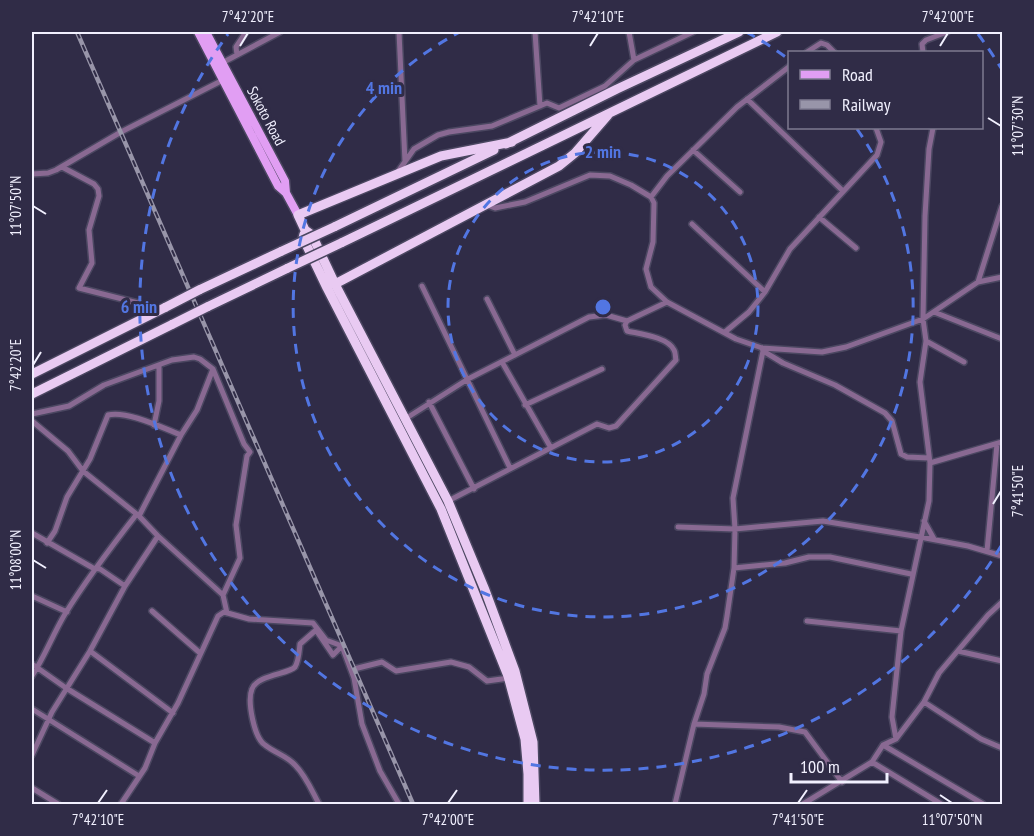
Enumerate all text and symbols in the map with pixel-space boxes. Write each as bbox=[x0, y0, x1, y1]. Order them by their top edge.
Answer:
text: 7°42'20"E bbox=[222, 7, 274, 26]
text: 7°42'10"E bbox=[572, 7, 624, 26]
text: 7°42'00"E bbox=[922, 7, 974, 26]
legend bbox=[788, 51, 983, 129]
text: Road bbox=[842, 63, 873, 86]
text: 4 min bbox=[366, 76, 402, 99]
street label: Sokoto Road bbox=[243, 83, 290, 149]
text: Railway bbox=[842, 93, 891, 116]
text: 11°07'30"N bbox=[1008, 96, 1027, 156]
text: 2 min bbox=[585, 140, 621, 163]
text: 11°07'50"N bbox=[6, 176, 25, 236]
text: 6 min bbox=[121, 295, 157, 318]
centre of rings bbox=[593, 297, 613, 317]
text: 7°42'20"E bbox=[6, 339, 25, 391]
text: 7°41'50"E bbox=[1008, 465, 1027, 517]
text: 11°08'00"N bbox=[6, 530, 25, 590]
scale bar bbox=[791, 746, 887, 784]
text: 100 m bbox=[800, 755, 840, 778]
text: 7°42'10"E bbox=[72, 810, 124, 829]
text: 7°42'00"E bbox=[422, 810, 474, 829]
text: 7°41'50"E bbox=[772, 810, 824, 829]
text: 11°07'50"N bbox=[922, 810, 982, 829]

